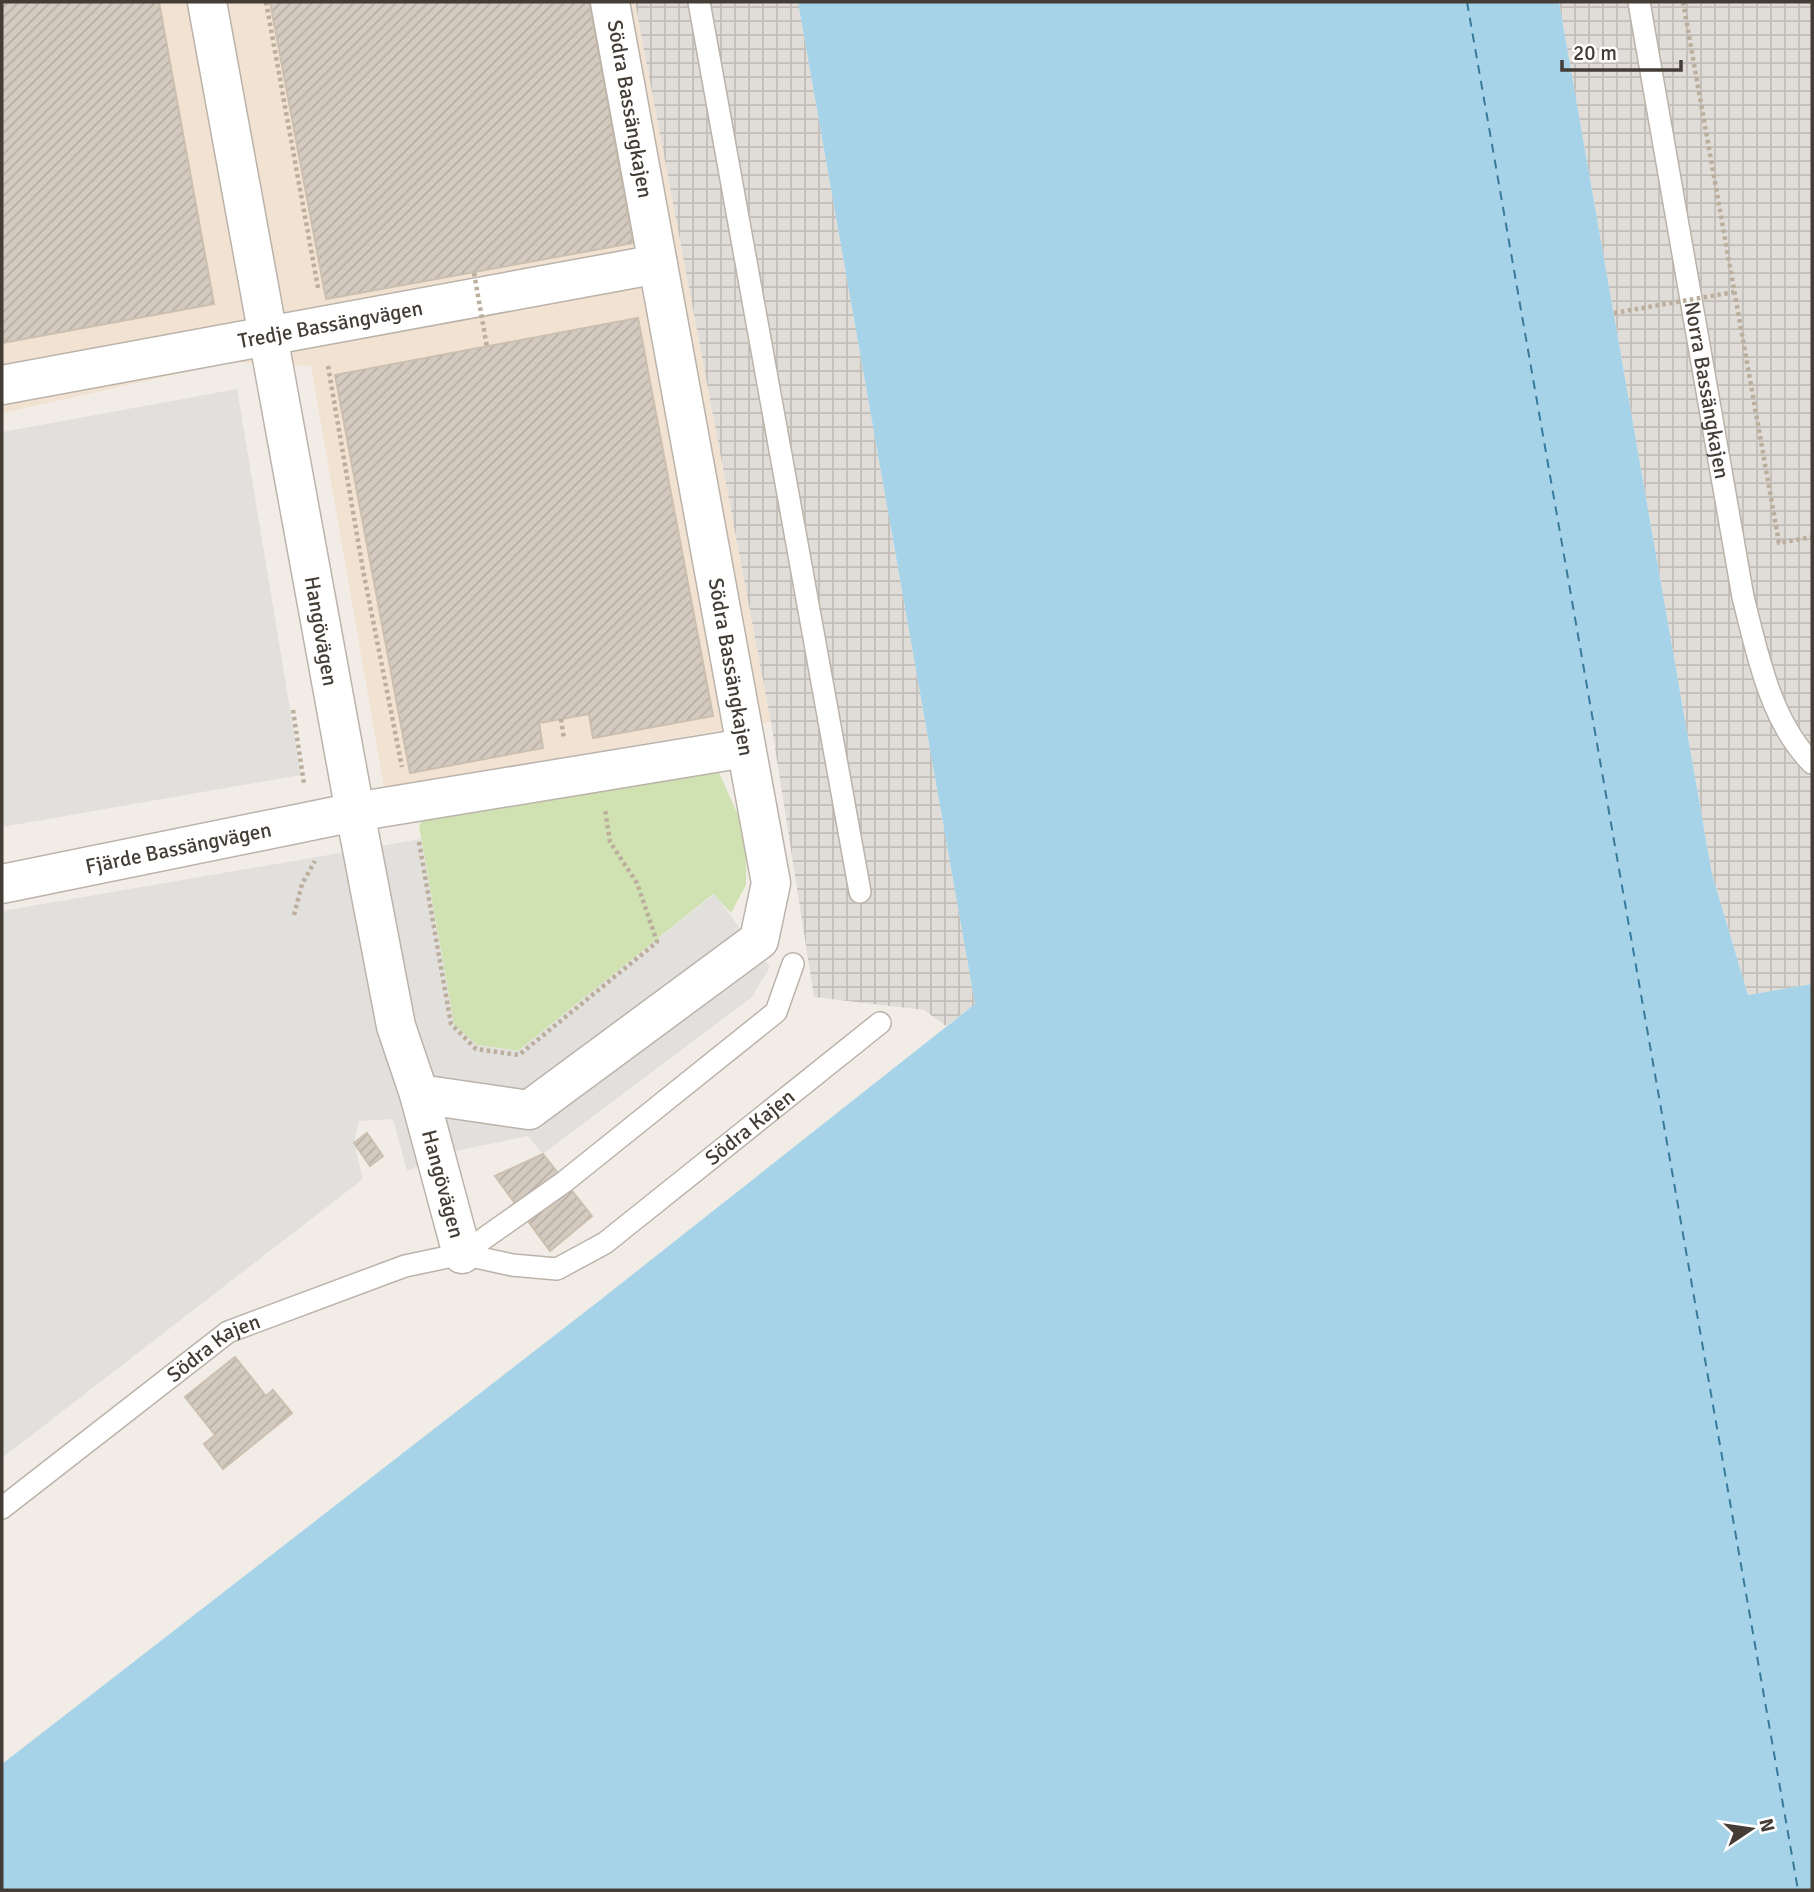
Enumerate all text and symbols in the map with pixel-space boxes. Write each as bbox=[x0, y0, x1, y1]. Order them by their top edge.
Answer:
street label: Södra Bassängkajen bbox=[602, 18, 658, 200]
scale bar bbox=[1562, 28, 1681, 72]
text: 20 m bbox=[1573, 40, 1617, 66]
street label: Tredje Bassängvägen bbox=[236, 295, 425, 354]
street label: Norra Bassängkajen bbox=[1679, 299, 1735, 481]
street label: Hangövägen bbox=[299, 574, 343, 688]
street label: Södra Bassängkajen bbox=[703, 576, 759, 758]
street label: Fjärde Bassängvägen bbox=[83, 816, 274, 880]
street label: Södra Kajen bbox=[700, 1083, 800, 1171]
street label: Hangövägen bbox=[416, 1127, 470, 1241]
street label: Södra Kajen bbox=[161, 1308, 264, 1388]
north arrow bbox=[1716, 1794, 1786, 1864]
text: N bbox=[1753, 1816, 1780, 1835]

